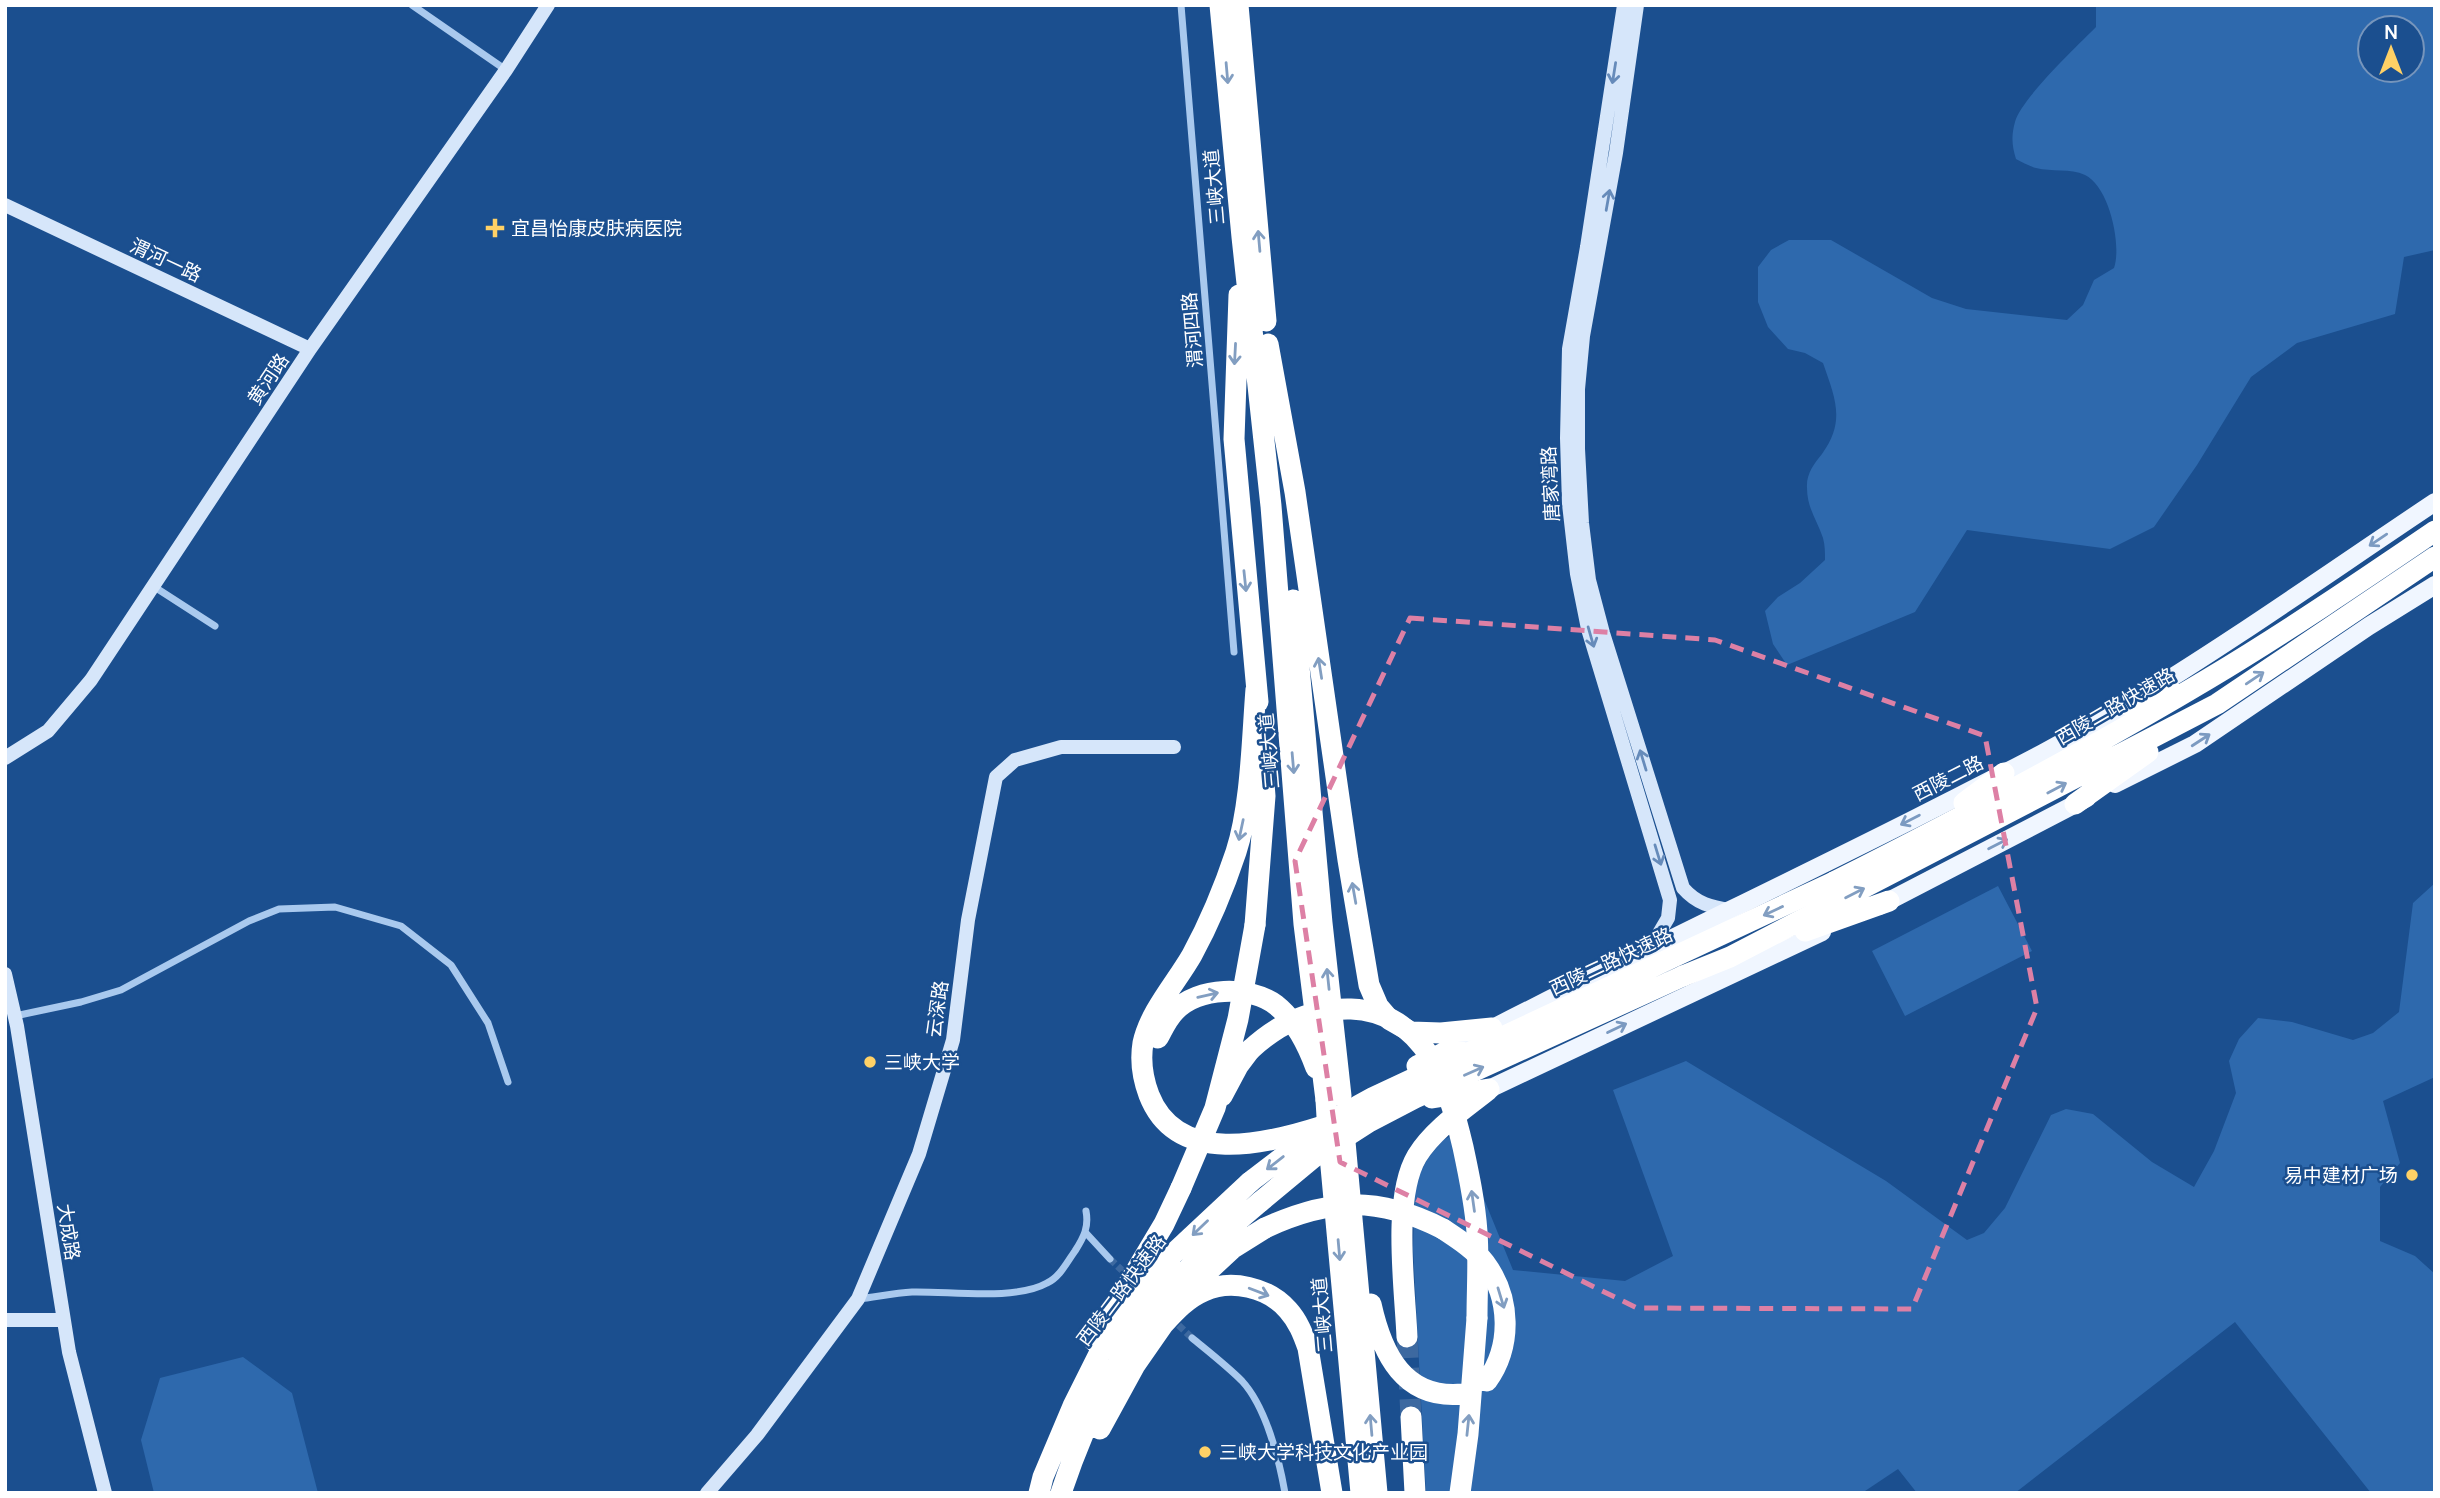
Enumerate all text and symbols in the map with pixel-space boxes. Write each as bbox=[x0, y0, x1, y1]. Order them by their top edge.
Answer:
north arrow bbox=[2356, 14, 2426, 84]
text: N bbox=[2384, 19, 2398, 45]
one-way arrow bbox=[1221, 61, 1234, 84]
one-way arrow bbox=[1607, 61, 1620, 84]
street label: 三峡大道 bbox=[1198, 148, 1230, 226]
one-way arrow bbox=[1601, 190, 1615, 212]
place label: 宜昌怡康皮肤病医院 bbox=[511, 215, 682, 241]
marker: 宜昌怡康皮肤病医院 bbox=[485, 218, 505, 238]
one-way arrow bbox=[1252, 230, 1265, 252]
street label: 渭河一路 bbox=[126, 232, 206, 288]
street label: 渭河四路 bbox=[1176, 291, 1208, 369]
one-way arrow bbox=[1229, 342, 1242, 365]
street label: 黄河路 bbox=[241, 348, 295, 410]
street label: 唐家湾路 bbox=[1535, 445, 1565, 523]
one-way arrow bbox=[2369, 533, 2388, 547]
one-way arrow bbox=[1239, 569, 1252, 592]
one-way arrow bbox=[1586, 626, 1599, 648]
one-way arrow bbox=[1313, 657, 1326, 680]
street label: 西陵二路快速路 bbox=[2051, 661, 2179, 751]
one-way arrow bbox=[2245, 670, 2264, 685]
street label: 三峡大道 bbox=[1253, 712, 1285, 790]
one-way arrow bbox=[2190, 732, 2210, 746]
one-way arrow bbox=[1635, 749, 1648, 771]
street label: 西陵二路 bbox=[1908, 749, 1988, 807]
one-way arrow bbox=[1287, 751, 1300, 774]
one-way arrow bbox=[2046, 781, 2066, 795]
one-way arrow bbox=[1900, 814, 1921, 828]
one-way arrow bbox=[1234, 818, 1248, 841]
one-way arrow bbox=[1988, 836, 2008, 850]
one-way arrow bbox=[1652, 844, 1665, 866]
one-way arrow bbox=[1347, 882, 1360, 905]
one-way arrow bbox=[1844, 886, 1865, 899]
one-way arrow bbox=[1762, 905, 1783, 918]
street label: 西陵二路快速路 bbox=[1545, 921, 1677, 1001]
one-way arrow bbox=[1322, 969, 1335, 991]
street label: 云深路 bbox=[920, 979, 954, 1039]
one-way arrow bbox=[1196, 988, 1219, 1002]
one-way arrow bbox=[1606, 1021, 1627, 1034]
place label: 三峡大学 bbox=[884, 1049, 960, 1075]
marker: 三峡大学 bbox=[862, 1054, 878, 1070]
one-way arrow bbox=[1463, 1064, 1485, 1077]
one-way arrow bbox=[1266, 1155, 1284, 1170]
place label: 易中建材广场 bbox=[2284, 1162, 2398, 1188]
marker: 易中建材广场 bbox=[2404, 1167, 2420, 1183]
one-way arrow bbox=[1466, 1190, 1479, 1212]
street label: 大成路 bbox=[52, 1202, 86, 1262]
one-way arrow bbox=[1192, 1220, 1209, 1237]
street label: 西陵二路快速路 bbox=[1071, 1229, 1171, 1351]
one-way arrow bbox=[1333, 1239, 1346, 1261]
street label: 三峡大道 bbox=[1306, 1276, 1338, 1354]
one-way arrow bbox=[1495, 1286, 1508, 1308]
one-way arrow bbox=[1248, 1287, 1270, 1300]
one-way arrow bbox=[1364, 1414, 1377, 1437]
one-way arrow bbox=[1462, 1414, 1475, 1437]
place label: 三峡大学科技文化产业园 bbox=[1219, 1439, 1428, 1465]
marker: 三峡大学科技文化产业园 bbox=[1197, 1444, 1213, 1460]

